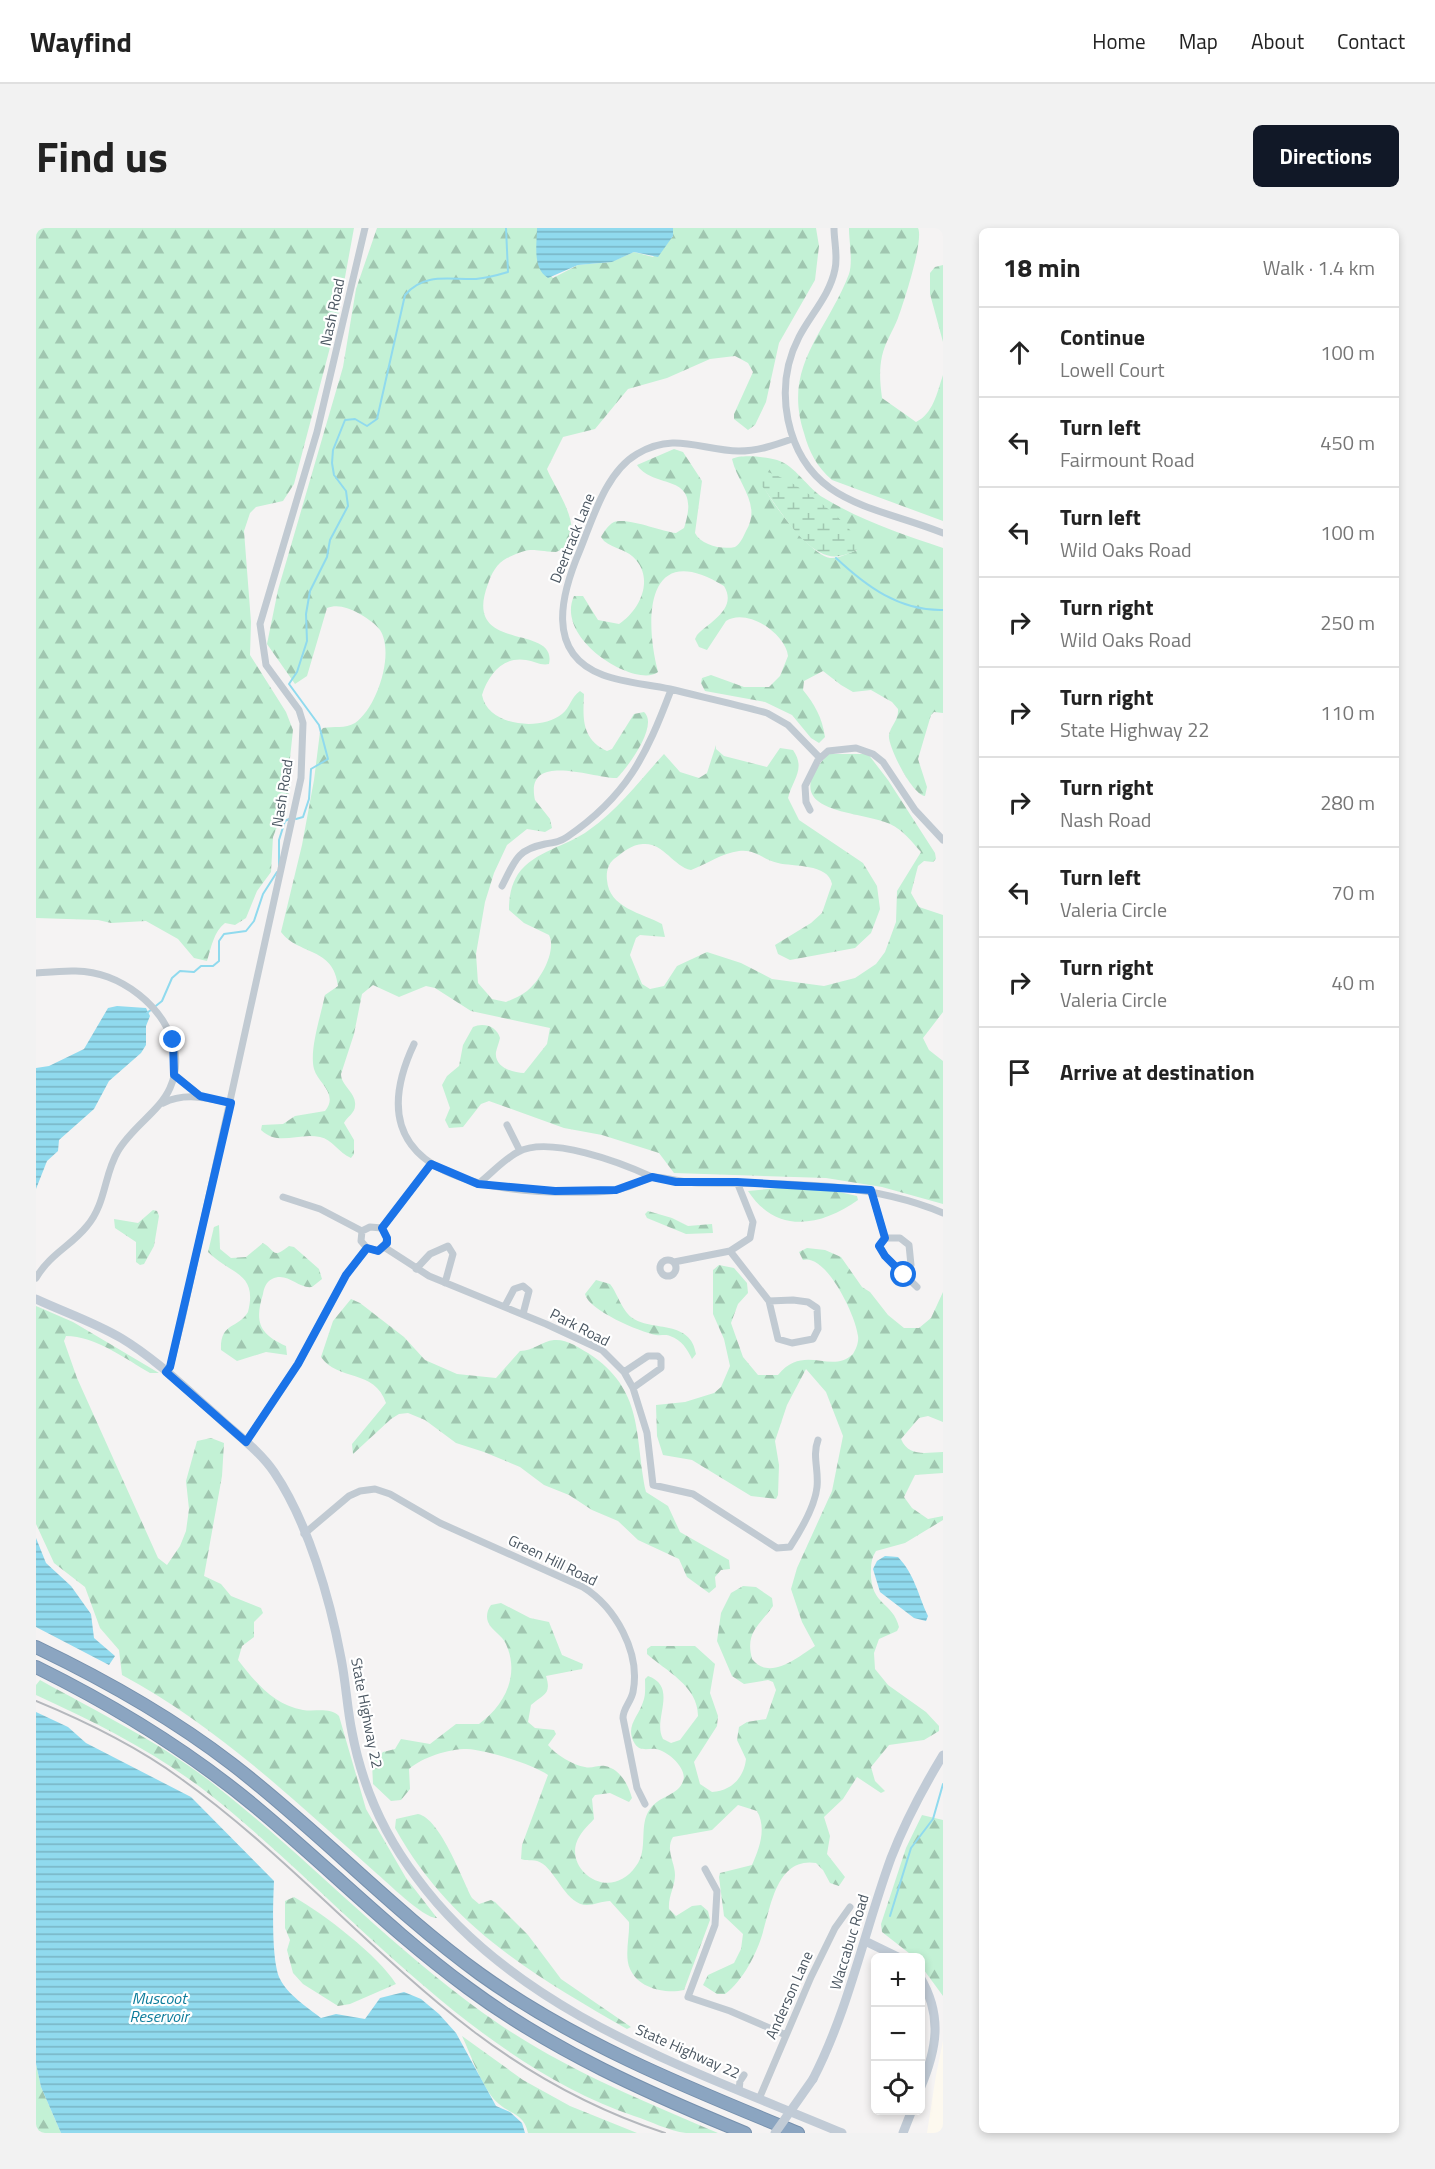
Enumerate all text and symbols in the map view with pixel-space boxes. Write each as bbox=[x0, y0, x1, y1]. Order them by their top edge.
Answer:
text: Wayfind bbox=[30, 20, 132, 63]
text: Home bbox=[1092, 25, 1146, 57]
text: Map bbox=[1179, 25, 1218, 57]
text: About bbox=[1251, 25, 1304, 57]
text: Contact bbox=[1337, 25, 1405, 57]
text: Find us bbox=[36, 124, 168, 188]
button: Directions bbox=[1253, 125, 1399, 187]
text: 18 min bbox=[1003, 248, 1081, 287]
text: Walk · 1.4 km bbox=[1263, 252, 1375, 283]
street label: Nash Road bbox=[314, 276, 350, 348]
text: Continue bbox=[1060, 320, 1145, 354]
icon: ahead bbox=[1003, 336, 1036, 369]
text: 100 m bbox=[1320, 337, 1375, 368]
text: Lowell Court bbox=[1060, 354, 1165, 385]
text: Turn left bbox=[1060, 410, 1141, 444]
icon: left bbox=[1003, 426, 1036, 459]
text: 450 m bbox=[1320, 427, 1375, 458]
text: Fairmount Road bbox=[1060, 444, 1194, 475]
street label: Deertrack Lane bbox=[543, 489, 601, 587]
text: Turn left bbox=[1060, 500, 1141, 534]
icon: left bbox=[1003, 516, 1036, 549]
text: 100 m bbox=[1320, 517, 1375, 548]
text: Wild Oaks Road bbox=[1060, 534, 1192, 565]
text: Turn right bbox=[1060, 590, 1154, 624]
icon: right bbox=[1003, 606, 1036, 639]
text: 250 m bbox=[1320, 607, 1375, 638]
text: Wild Oaks Road bbox=[1060, 624, 1192, 655]
text: Turn right bbox=[1060, 680, 1154, 714]
icon: right bbox=[1003, 696, 1036, 729]
text: 110 m bbox=[1320, 697, 1375, 728]
text: State Highway 22 bbox=[1060, 714, 1210, 745]
street label: Nash Road bbox=[265, 757, 299, 829]
text: Turn right bbox=[1060, 770, 1154, 804]
icon: right bbox=[1003, 786, 1036, 819]
text: 280 m bbox=[1320, 787, 1375, 818]
text: Nash Road bbox=[1060, 804, 1151, 835]
text: Turn left bbox=[1060, 860, 1141, 894]
icon: left bbox=[1003, 876, 1036, 909]
text: 70 m bbox=[1331, 877, 1375, 908]
text: Valeria Circle bbox=[1060, 894, 1167, 925]
text: Turn right bbox=[1060, 950, 1154, 984]
icon: right bbox=[1003, 966, 1036, 999]
text: 40 m bbox=[1331, 967, 1375, 998]
text: Valeria Circle bbox=[1060, 984, 1167, 1015]
route end bbox=[159, 1026, 185, 1052]
text: Arrive at destination bbox=[1060, 1055, 1255, 1089]
icon: arrive bbox=[1003, 1056, 1036, 1089]
route start bbox=[890, 1261, 916, 1287]
street label: Park Road bbox=[546, 1302, 614, 1352]
street label: Green Hill Road bbox=[504, 1528, 602, 1592]
street label: State Highway 22 bbox=[345, 1656, 389, 1770]
street label: Waccabuc Road bbox=[823, 1891, 875, 1993]
street label: Anderson Lane bbox=[759, 1947, 819, 2043]
map controls bbox=[871, 1953, 925, 2115]
button: + bbox=[871, 1953, 925, 2007]
water label: Muscoot Reservoir bbox=[130, 1986, 190, 2028]
button: − bbox=[871, 2007, 925, 2061]
street label: State Highway 22 bbox=[632, 2018, 744, 2084]
button: locate bbox=[871, 2061, 925, 2115]

